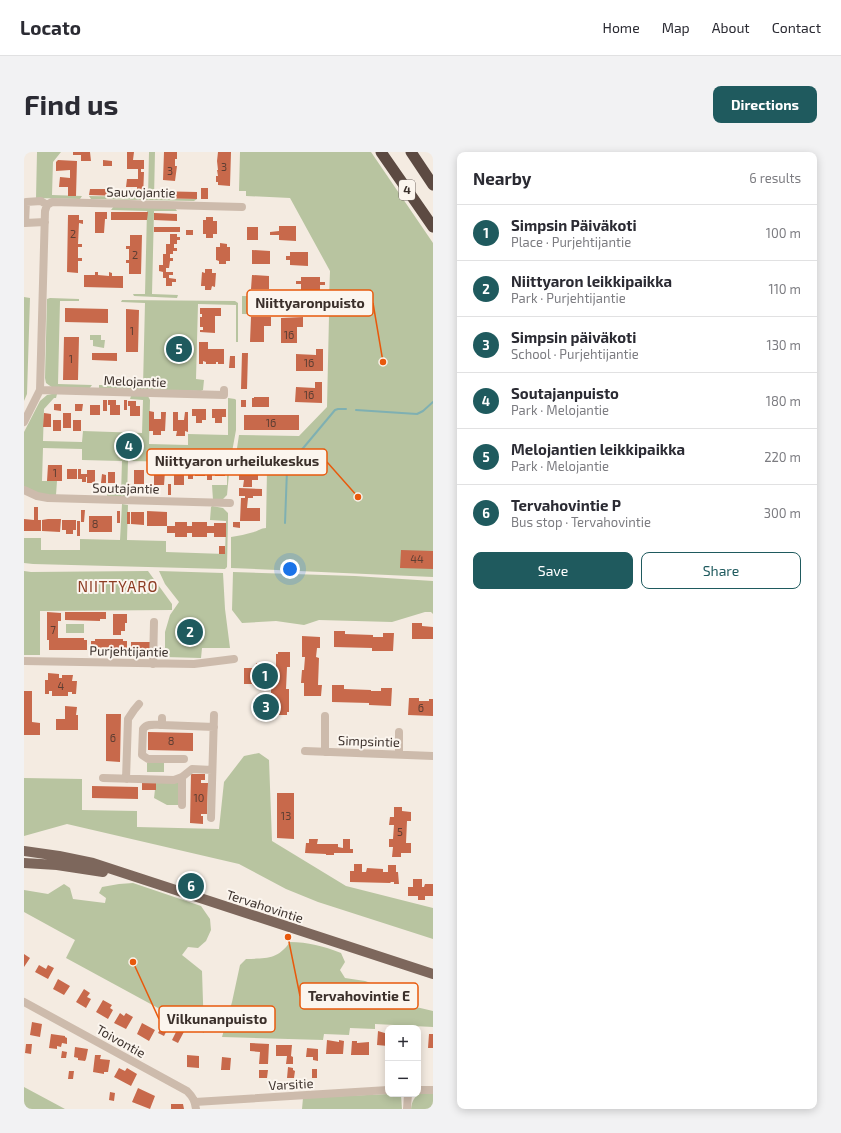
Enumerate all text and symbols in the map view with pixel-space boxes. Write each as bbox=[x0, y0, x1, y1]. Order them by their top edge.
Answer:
text: Locato bbox=[20, 16, 81, 39]
text: Home bbox=[603, 19, 640, 36]
text: Map bbox=[662, 19, 690, 36]
text: About bbox=[712, 19, 750, 36]
text: Contact bbox=[772, 19, 821, 36]
button: Directions bbox=[713, 86, 817, 123]
text: Find us bbox=[24, 87, 118, 121]
house number: 3 bbox=[221, 160, 227, 173]
house number: 3 bbox=[167, 164, 173, 177]
text: Nearby bbox=[473, 168, 531, 188]
text: 6 results bbox=[749, 170, 801, 186]
road number: 4 bbox=[399, 180, 415, 200]
street label: Sauvojantie bbox=[106, 183, 176, 201]
text: Simpsin Päiväkoti bbox=[511, 216, 637, 234]
text: 1 bbox=[483, 225, 489, 241]
text: 100 m bbox=[766, 225, 801, 241]
house number: 2 bbox=[70, 227, 76, 240]
text: Place · Purjehtijantie bbox=[511, 234, 631, 250]
house number: 2 bbox=[132, 248, 138, 261]
text: Niittyaron leikkipaikka bbox=[511, 272, 672, 290]
text: 2 bbox=[482, 281, 490, 297]
text: 110 m bbox=[769, 281, 801, 297]
callout: Niittyaronpuisto bbox=[247, 290, 373, 316]
text: Park · Purjehtijantie bbox=[511, 290, 626, 306]
text: Niittyaronpuisto bbox=[255, 294, 365, 311]
house number: 1 bbox=[130, 324, 134, 337]
house number: 16 bbox=[284, 328, 294, 341]
text: Simpsin päiväkoti bbox=[511, 328, 636, 346]
pin: 5 bbox=[166, 334, 192, 364]
text: 3 bbox=[482, 337, 490, 353]
text: 130 m bbox=[766, 337, 801, 353]
text: School · Purjehtijantie bbox=[511, 346, 639, 362]
house number: 1 bbox=[69, 352, 73, 365]
house number: 16 bbox=[304, 356, 314, 369]
street label: Melojantie bbox=[103, 372, 167, 390]
text: Soutajanpuisto bbox=[511, 384, 619, 402]
house number: 16 bbox=[304, 388, 314, 401]
text: 4 bbox=[482, 393, 490, 409]
text: 180 m bbox=[766, 393, 801, 409]
text: Park · Melojantie bbox=[511, 402, 609, 418]
house number: 16 bbox=[266, 416, 276, 429]
pin: 4 bbox=[116, 431, 142, 461]
text: Melojantien leikkipaikka bbox=[511, 440, 685, 458]
callout: Niittyaron urheilukeskus bbox=[147, 449, 327, 475]
text: 5 bbox=[482, 449, 490, 465]
text: 220 m bbox=[764, 449, 801, 465]
text: Niittyaron urheilukeskus bbox=[155, 452, 319, 469]
text: Park · Melojantie bbox=[511, 458, 609, 474]
house number: 1 bbox=[53, 466, 57, 479]
street label: Soutajantie bbox=[92, 479, 160, 497]
text: Tervahovintie P bbox=[511, 496, 621, 514]
text: 6 bbox=[482, 505, 490, 521]
text: 300 m bbox=[764, 505, 801, 521]
text: Bus stop · Tervahovintie bbox=[511, 514, 651, 530]
house number: 8 bbox=[92, 517, 98, 530]
house number: 44 bbox=[410, 552, 424, 565]
button: Save bbox=[473, 552, 633, 589]
button: Share bbox=[641, 552, 801, 589]
your location bbox=[280, 559, 300, 579]
district label: NIITTYARO bbox=[77, 577, 159, 595]
pin: 2 bbox=[177, 617, 203, 647]
house number: 7 bbox=[50, 623, 56, 636]
street label: Purjehtijantie bbox=[89, 642, 169, 660]
pin: 1 bbox=[252, 661, 278, 691]
house number: 4 bbox=[58, 679, 65, 692]
pin: 3 bbox=[253, 692, 279, 722]
house number: 6 bbox=[418, 701, 424, 714]
house number: 6 bbox=[110, 731, 116, 744]
street label: Simpsintie bbox=[338, 732, 400, 750]
house number: 8 bbox=[168, 734, 174, 747]
house number: 10 bbox=[193, 791, 205, 804]
house number: 13 bbox=[281, 809, 291, 822]
house number: 5 bbox=[397, 825, 403, 838]
pin: 6 bbox=[178, 871, 204, 901]
street label: Tervahovintie bbox=[225, 886, 306, 926]
callout: Tervahovintie E bbox=[300, 983, 418, 1009]
text: Tervahovintie E bbox=[308, 987, 410, 1004]
callout: Vilkunanpuisto bbox=[159, 1006, 275, 1032]
text: Vilkunanpuisto bbox=[167, 1010, 267, 1027]
street label: Toivontie bbox=[94, 1021, 148, 1061]
map controls bbox=[385, 1025, 421, 1097]
button: + bbox=[385, 1025, 421, 1061]
button: − bbox=[385, 1061, 421, 1097]
street label: Varsitie bbox=[268, 1075, 314, 1093]

